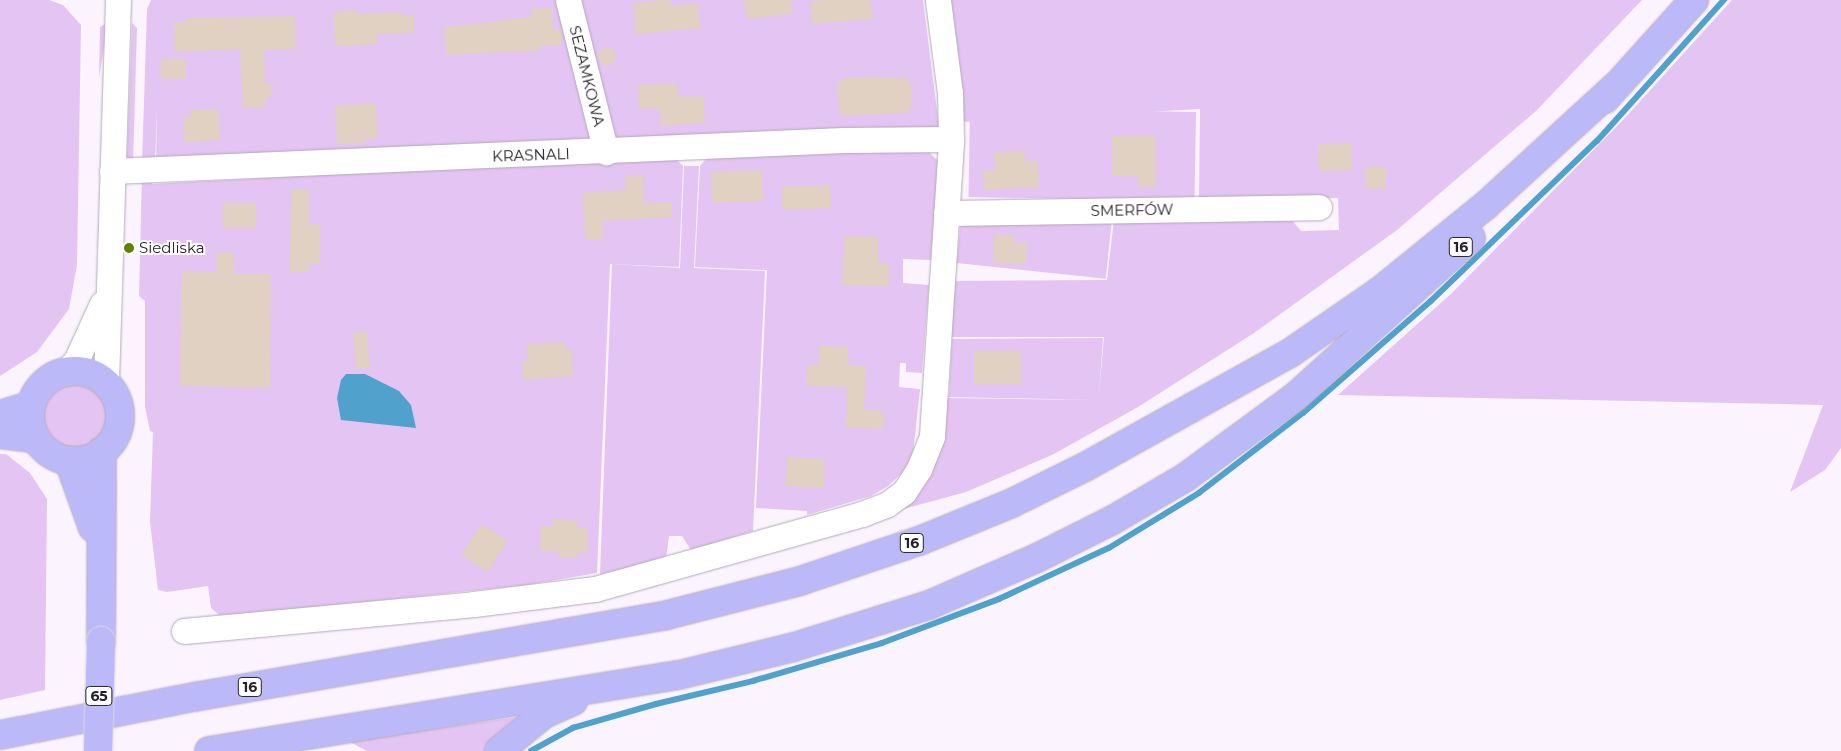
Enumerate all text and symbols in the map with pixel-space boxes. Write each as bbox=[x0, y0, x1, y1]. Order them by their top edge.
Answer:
street label: SEZAMKOWA bbox=[566, 24, 608, 128]
street label: KRASNALI bbox=[492, 145, 570, 165]
street label: SMERFÓW bbox=[1090, 200, 1174, 220]
road number: 16 bbox=[1448, 236, 1474, 258]
place label: Siedliska bbox=[139, 239, 205, 257]
marker: Siedliska bbox=[123, 242, 135, 254]
road number: 16 bbox=[900, 532, 924, 554]
road number: 16 bbox=[238, 676, 262, 699]
road number: 65 bbox=[85, 684, 113, 708]

